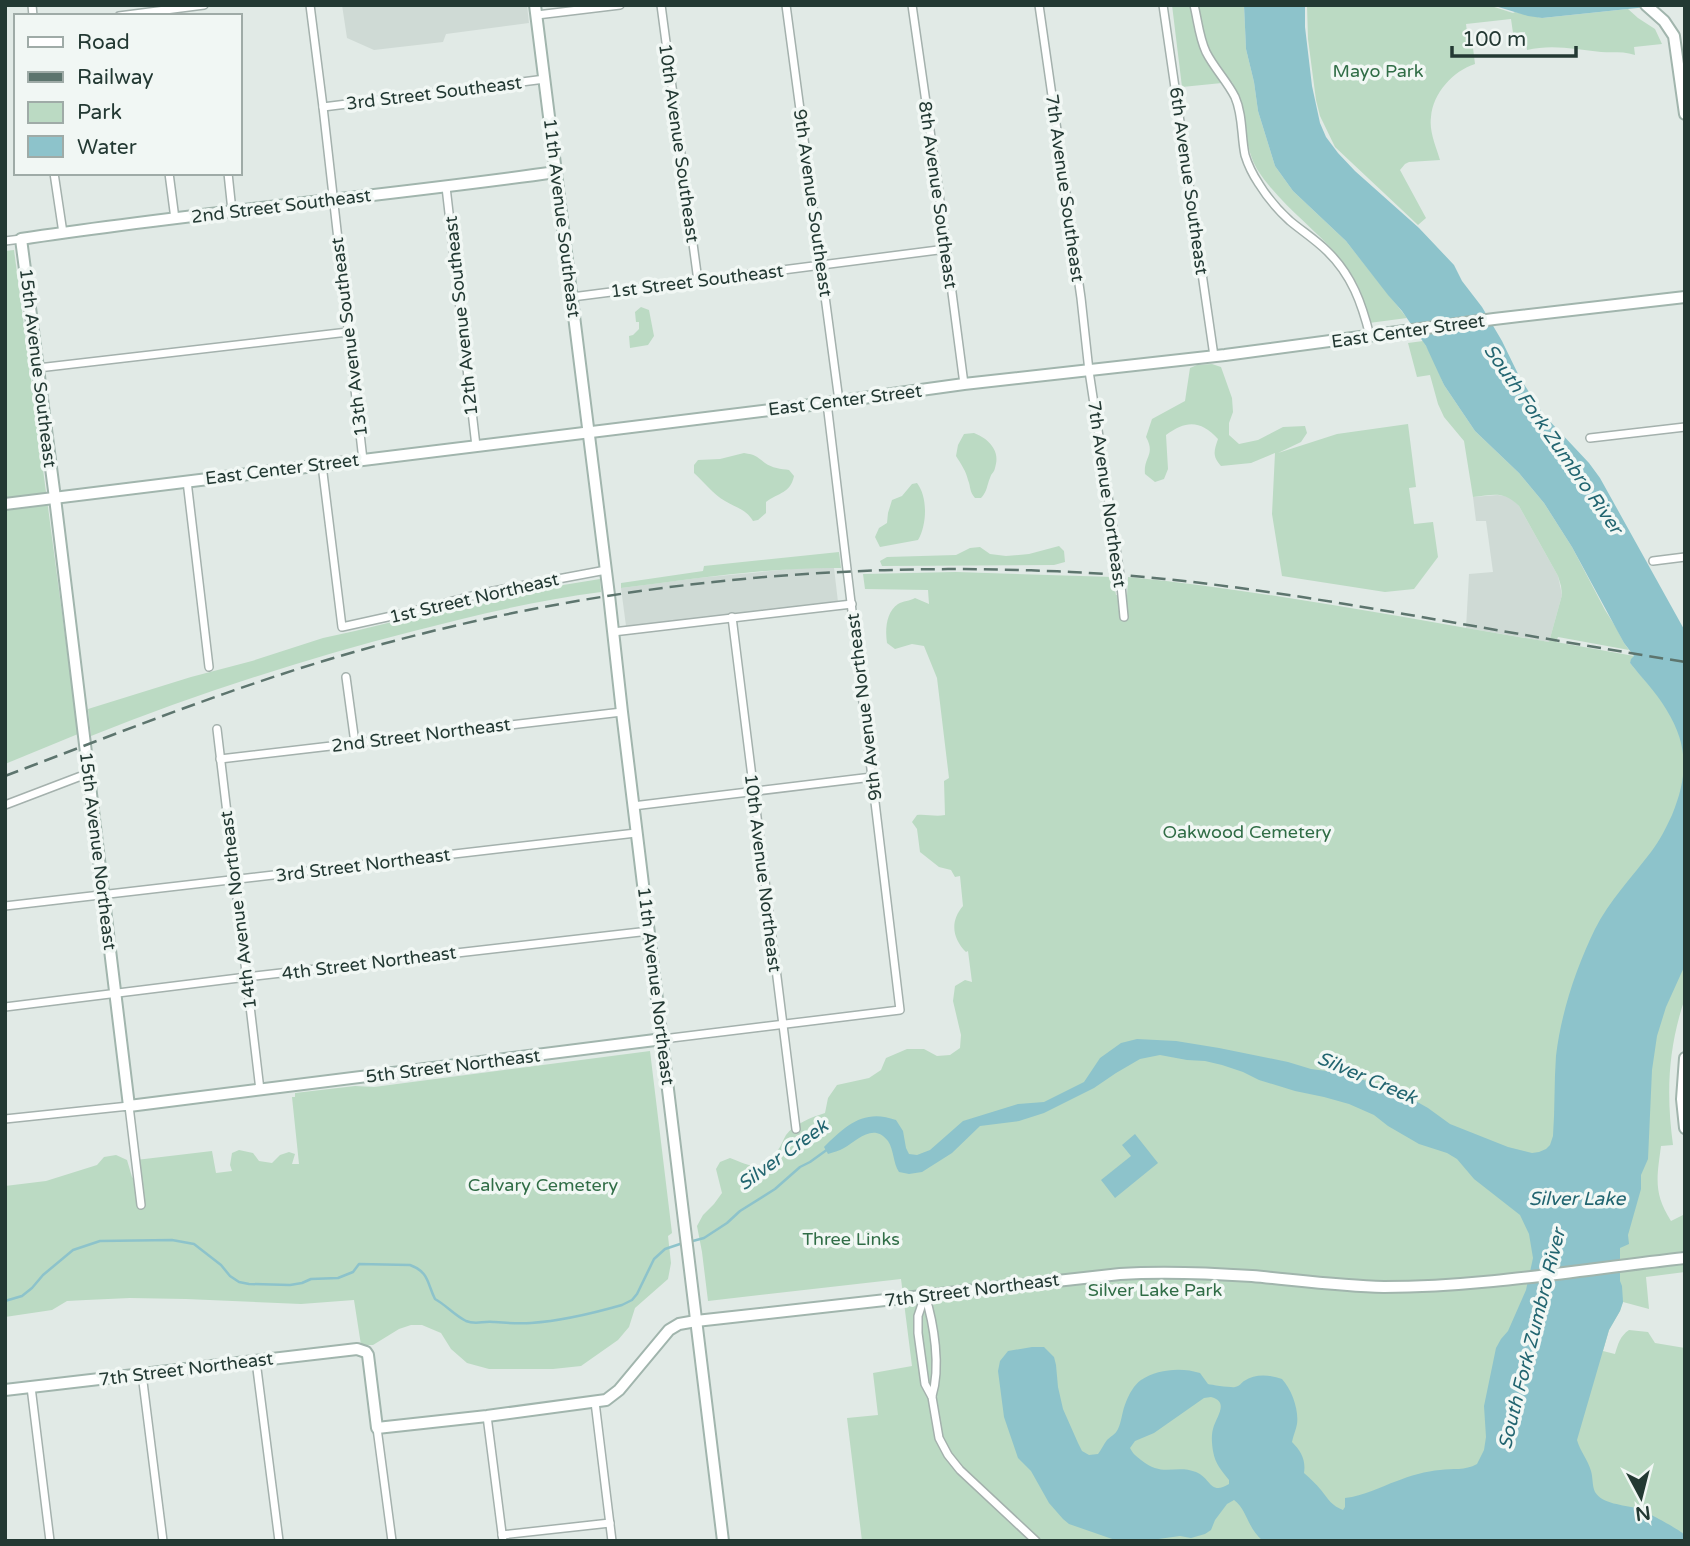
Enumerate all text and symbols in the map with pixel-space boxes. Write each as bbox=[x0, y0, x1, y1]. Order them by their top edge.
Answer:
legend bbox=[14, 14, 242, 175]
scale bar bbox=[1452, 14, 1576, 58]
text: 100 m bbox=[1462, 27, 1526, 52]
text: Road bbox=[77, 30, 130, 55]
street label: 10th Avenue Southeast bbox=[654, 42, 704, 244]
park label: Mayo Park bbox=[1333, 60, 1424, 82]
text: Railway bbox=[77, 65, 154, 90]
street label: 3rd Street Southeast bbox=[345, 71, 523, 115]
street label: 6th Avenue Southeast bbox=[1165, 86, 1213, 276]
street label: 7th Avenue Southeast bbox=[1041, 93, 1089, 283]
text: Park bbox=[77, 100, 122, 125]
street label: 8th Avenue Southeast bbox=[914, 100, 962, 290]
street label: 9th Avenue Southeast bbox=[789, 108, 837, 298]
street label: 11th Avenue Southeast bbox=[539, 117, 585, 319]
text: Water bbox=[77, 135, 137, 160]
street label: 2nd Street Southeast bbox=[190, 184, 372, 228]
street label: 12th Avenue Southeast bbox=[440, 215, 482, 417]
street label: 13th Avenue Southeast bbox=[326, 236, 372, 438]
street label: 1st Street Southeast bbox=[609, 259, 785, 303]
street label: 15th Avenue Southeast bbox=[15, 267, 61, 469]
street label: East Center Street bbox=[1330, 309, 1486, 353]
water label: South Fork Zumbro River bbox=[1479, 340, 1628, 540]
street label: East Center Street bbox=[767, 380, 923, 420]
street label: 7th Avenue Northeast bbox=[1083, 399, 1131, 589]
street label: East Center Street bbox=[204, 449, 360, 489]
street label: 1st Street Northeast bbox=[387, 568, 561, 628]
street label: 9th Avenue Northeast bbox=[842, 612, 886, 802]
street label: 2nd Street Northeast bbox=[330, 713, 512, 757]
street label: 15th Avenue Northeast bbox=[75, 750, 121, 952]
street label: 10th Avenue Northeast bbox=[740, 772, 786, 974]
street label: 14th Avenue Northeast bbox=[215, 809, 261, 1011]
park label: Oakwood Cemetery bbox=[1162, 821, 1332, 843]
street label: 3rd Street Northeast bbox=[274, 843, 452, 887]
street label: 11th Avenue Northeast bbox=[633, 885, 679, 1087]
street label: 4th Street Northeast bbox=[281, 941, 458, 985]
street label: 5th Street Northeast bbox=[365, 1044, 542, 1088]
water label: Silver Creek bbox=[1314, 1047, 1422, 1109]
water label: Silver Creek bbox=[734, 1114, 834, 1195]
park label: Calvary Cemetery bbox=[468, 1174, 619, 1196]
water label: Silver Lake bbox=[1529, 1188, 1626, 1210]
water label: South Fork Zumbro River bbox=[1494, 1224, 1571, 1451]
park label: Three Links bbox=[802, 1228, 900, 1250]
street label: 7th Street Northeast bbox=[884, 1268, 1061, 1312]
park label: Silver Lake Park bbox=[1088, 1279, 1222, 1301]
street label: 7th Street Northeast bbox=[98, 1347, 275, 1391]
north arrow bbox=[1606, 1462, 1676, 1532]
text: N bbox=[1634, 1501, 1652, 1525]

